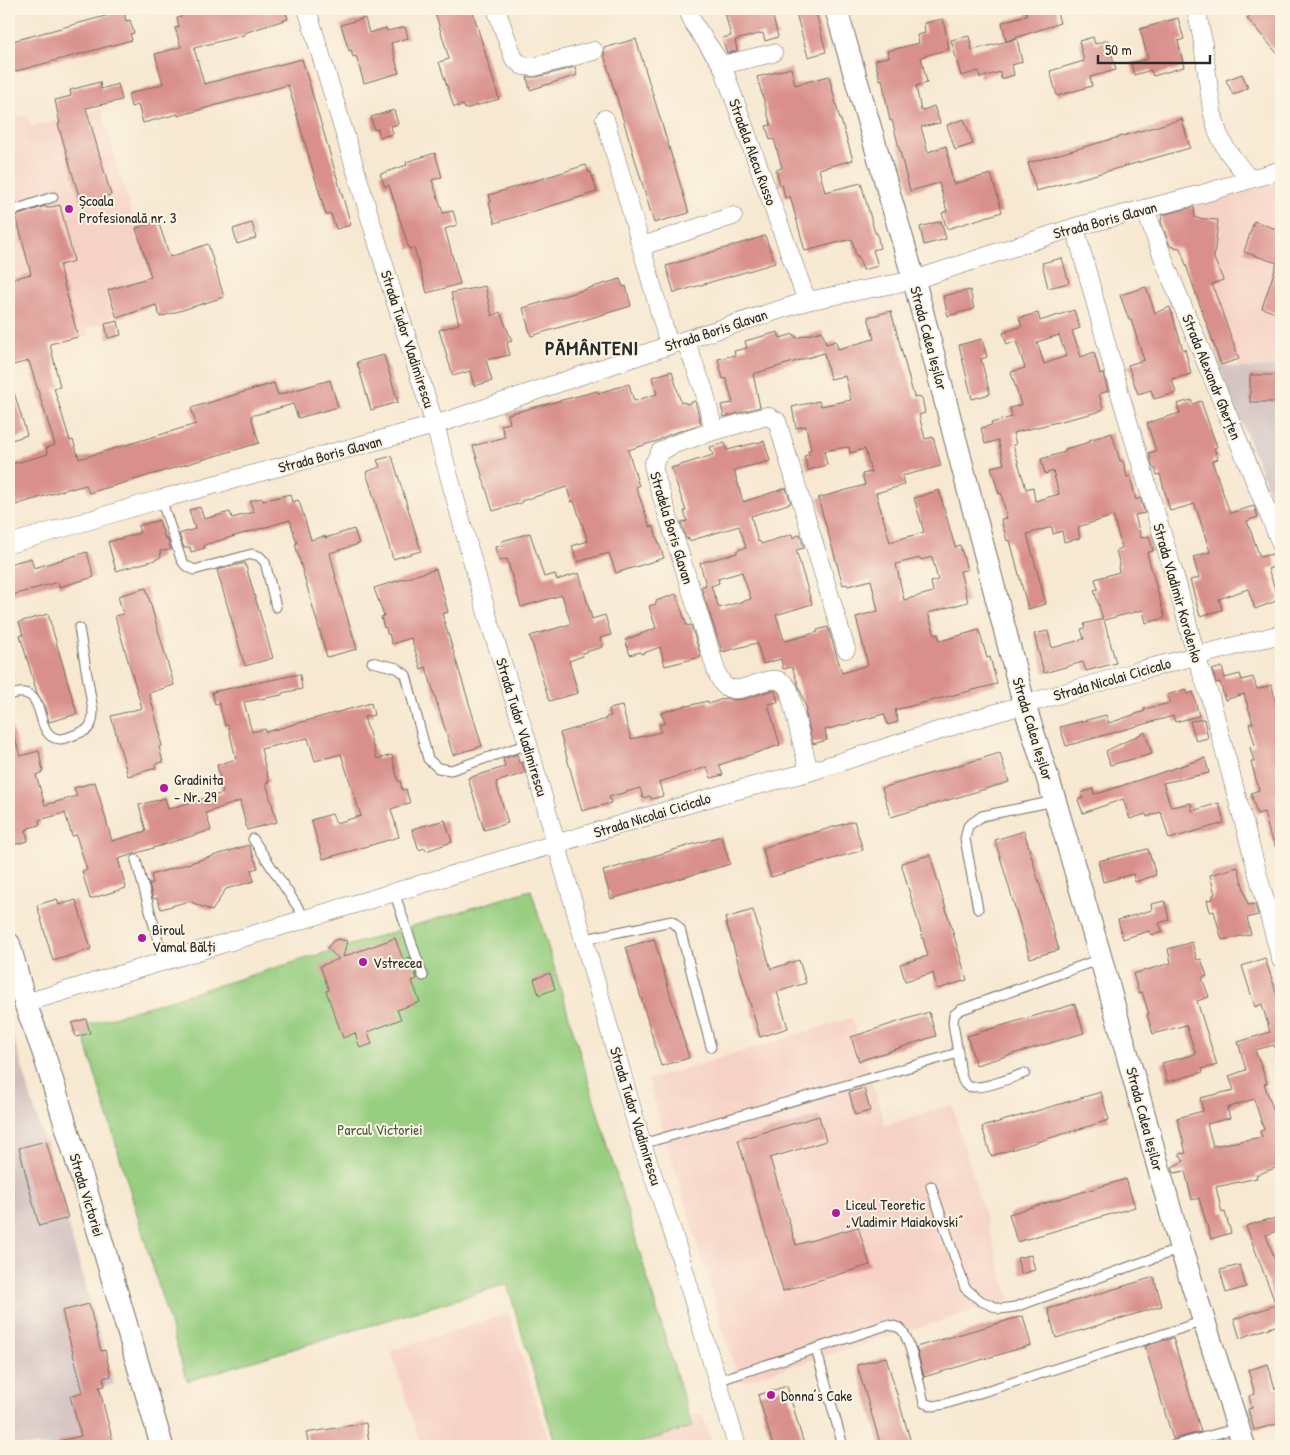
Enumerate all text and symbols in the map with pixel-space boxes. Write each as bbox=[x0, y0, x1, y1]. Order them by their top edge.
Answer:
scale bar bbox=[1098, 32, 1210, 64]
text: 50 m bbox=[1105, 39, 1132, 60]
street label: Stradela Alecu Russo bbox=[724, 96, 782, 208]
place label: Școala Profesională nr. 3 bbox=[79, 190, 177, 228]
street label: Strada Boris Glavan bbox=[1051, 196, 1159, 244]
marker: Școala Profesională nr. 3 bbox=[63, 203, 75, 215]
street label: Strada Tudor Vladimirescu bbox=[376, 268, 440, 410]
street label: Strada Calea Ieșilor bbox=[905, 284, 953, 392]
street label: Strada Boris Glavan bbox=[662, 303, 770, 356]
street label: Strada Alexandr Gherțen bbox=[1177, 311, 1247, 443]
district label: PĂMÂNTENI bbox=[545, 334, 639, 361]
street label: Strada Boris Glavan bbox=[276, 430, 384, 478]
street label: Stradela Boris Glavan bbox=[645, 469, 699, 587]
street label: Strada Vladimir Korolenko bbox=[1148, 521, 1208, 665]
street label: Strada Nicolai Cicicalo bbox=[1051, 652, 1173, 706]
street label: Strada Tudor Vladimirescu bbox=[491, 655, 553, 799]
street label: Strada Calea Ieșilor bbox=[1007, 675, 1059, 783]
place label: Gradinita - Nr. 29 bbox=[174, 769, 223, 807]
marker: Gradinita - Nr. 29 bbox=[158, 782, 170, 794]
street label: Strada Nicolai Cicicalo bbox=[591, 787, 713, 843]
place label: Biroul Vamal Bălți bbox=[152, 919, 216, 957]
marker: Biroul Vamal Bălți bbox=[136, 932, 148, 944]
place label: Vstrecea bbox=[373, 952, 422, 973]
marker: Vstrecea bbox=[357, 956, 369, 968]
street label: Strada Tudor Vladimirescu bbox=[605, 1044, 667, 1188]
street label: Strada Calea Ieșilor bbox=[1121, 1065, 1169, 1173]
park label: Parcul Victoriei bbox=[337, 1119, 423, 1140]
street label: Strada Victoriei bbox=[64, 1151, 110, 1239]
place label: Liceul Teoretic „Vladimir Maiakovski” bbox=[846, 1194, 963, 1232]
marker: Liceul Teoretic „Vladimir Maiakovski” bbox=[830, 1207, 842, 1219]
place label: Donna’s Cake bbox=[781, 1385, 852, 1406]
marker: Donna’s Cake bbox=[765, 1389, 777, 1401]

